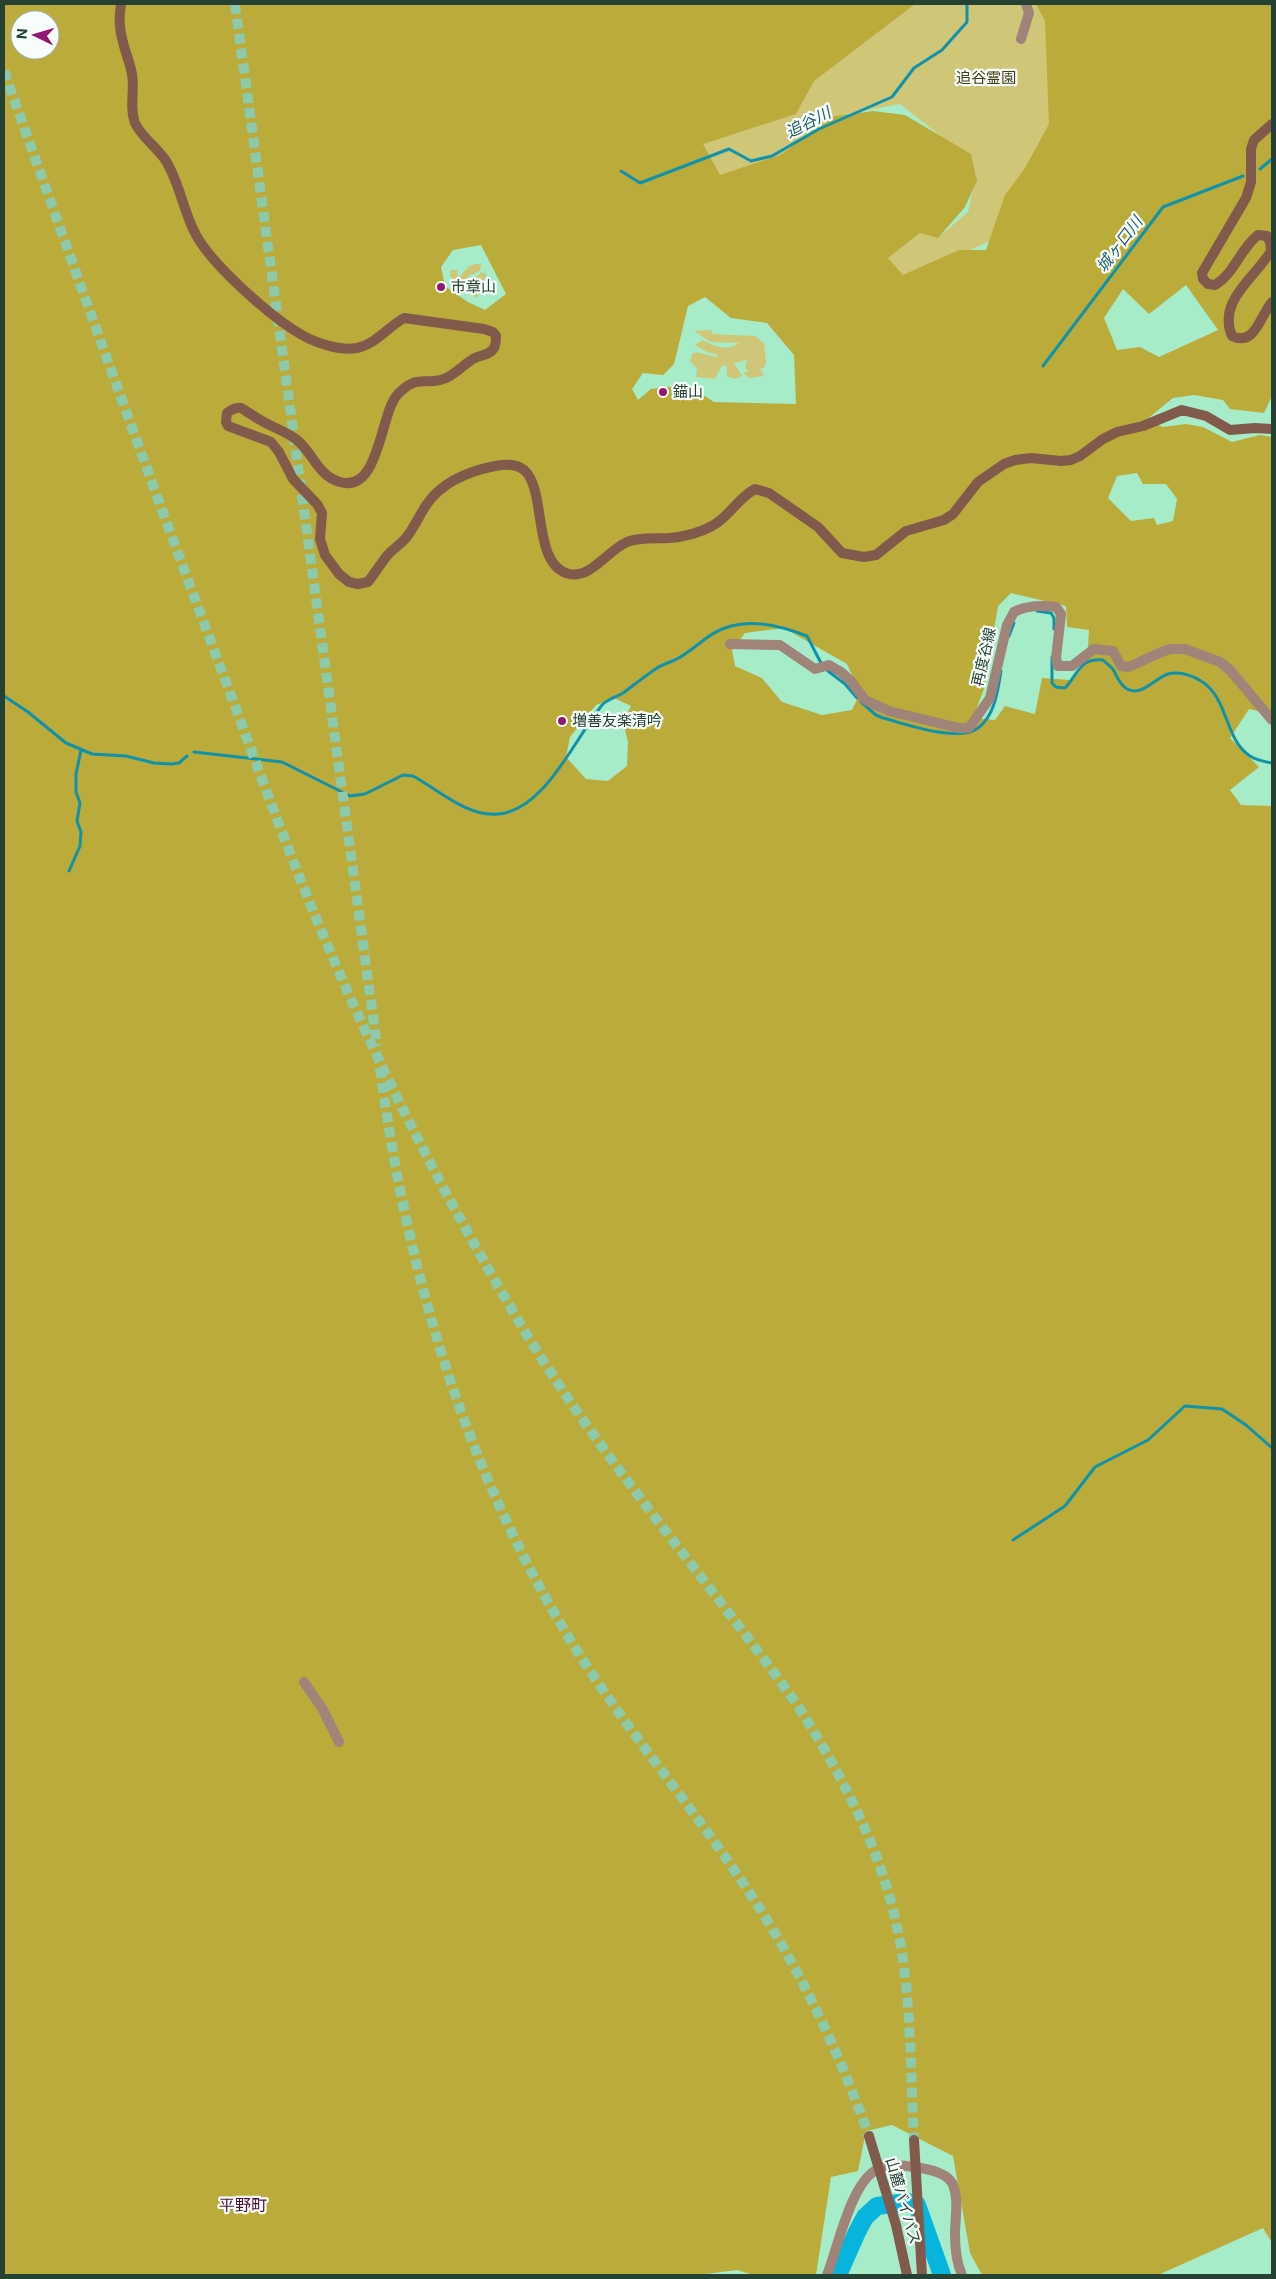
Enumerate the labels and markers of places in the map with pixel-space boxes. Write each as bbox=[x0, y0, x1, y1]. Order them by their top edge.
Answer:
place label: 市章山 bbox=[451, 277, 496, 296]
marker: 市章山 bbox=[435, 281, 447, 293]
place label: 錨山 bbox=[673, 382, 703, 401]
marker: 錨山 bbox=[657, 386, 669, 398]
place label: 増善友楽清吟 bbox=[572, 711, 662, 730]
marker: 増善友楽清吟 bbox=[556, 715, 568, 727]

